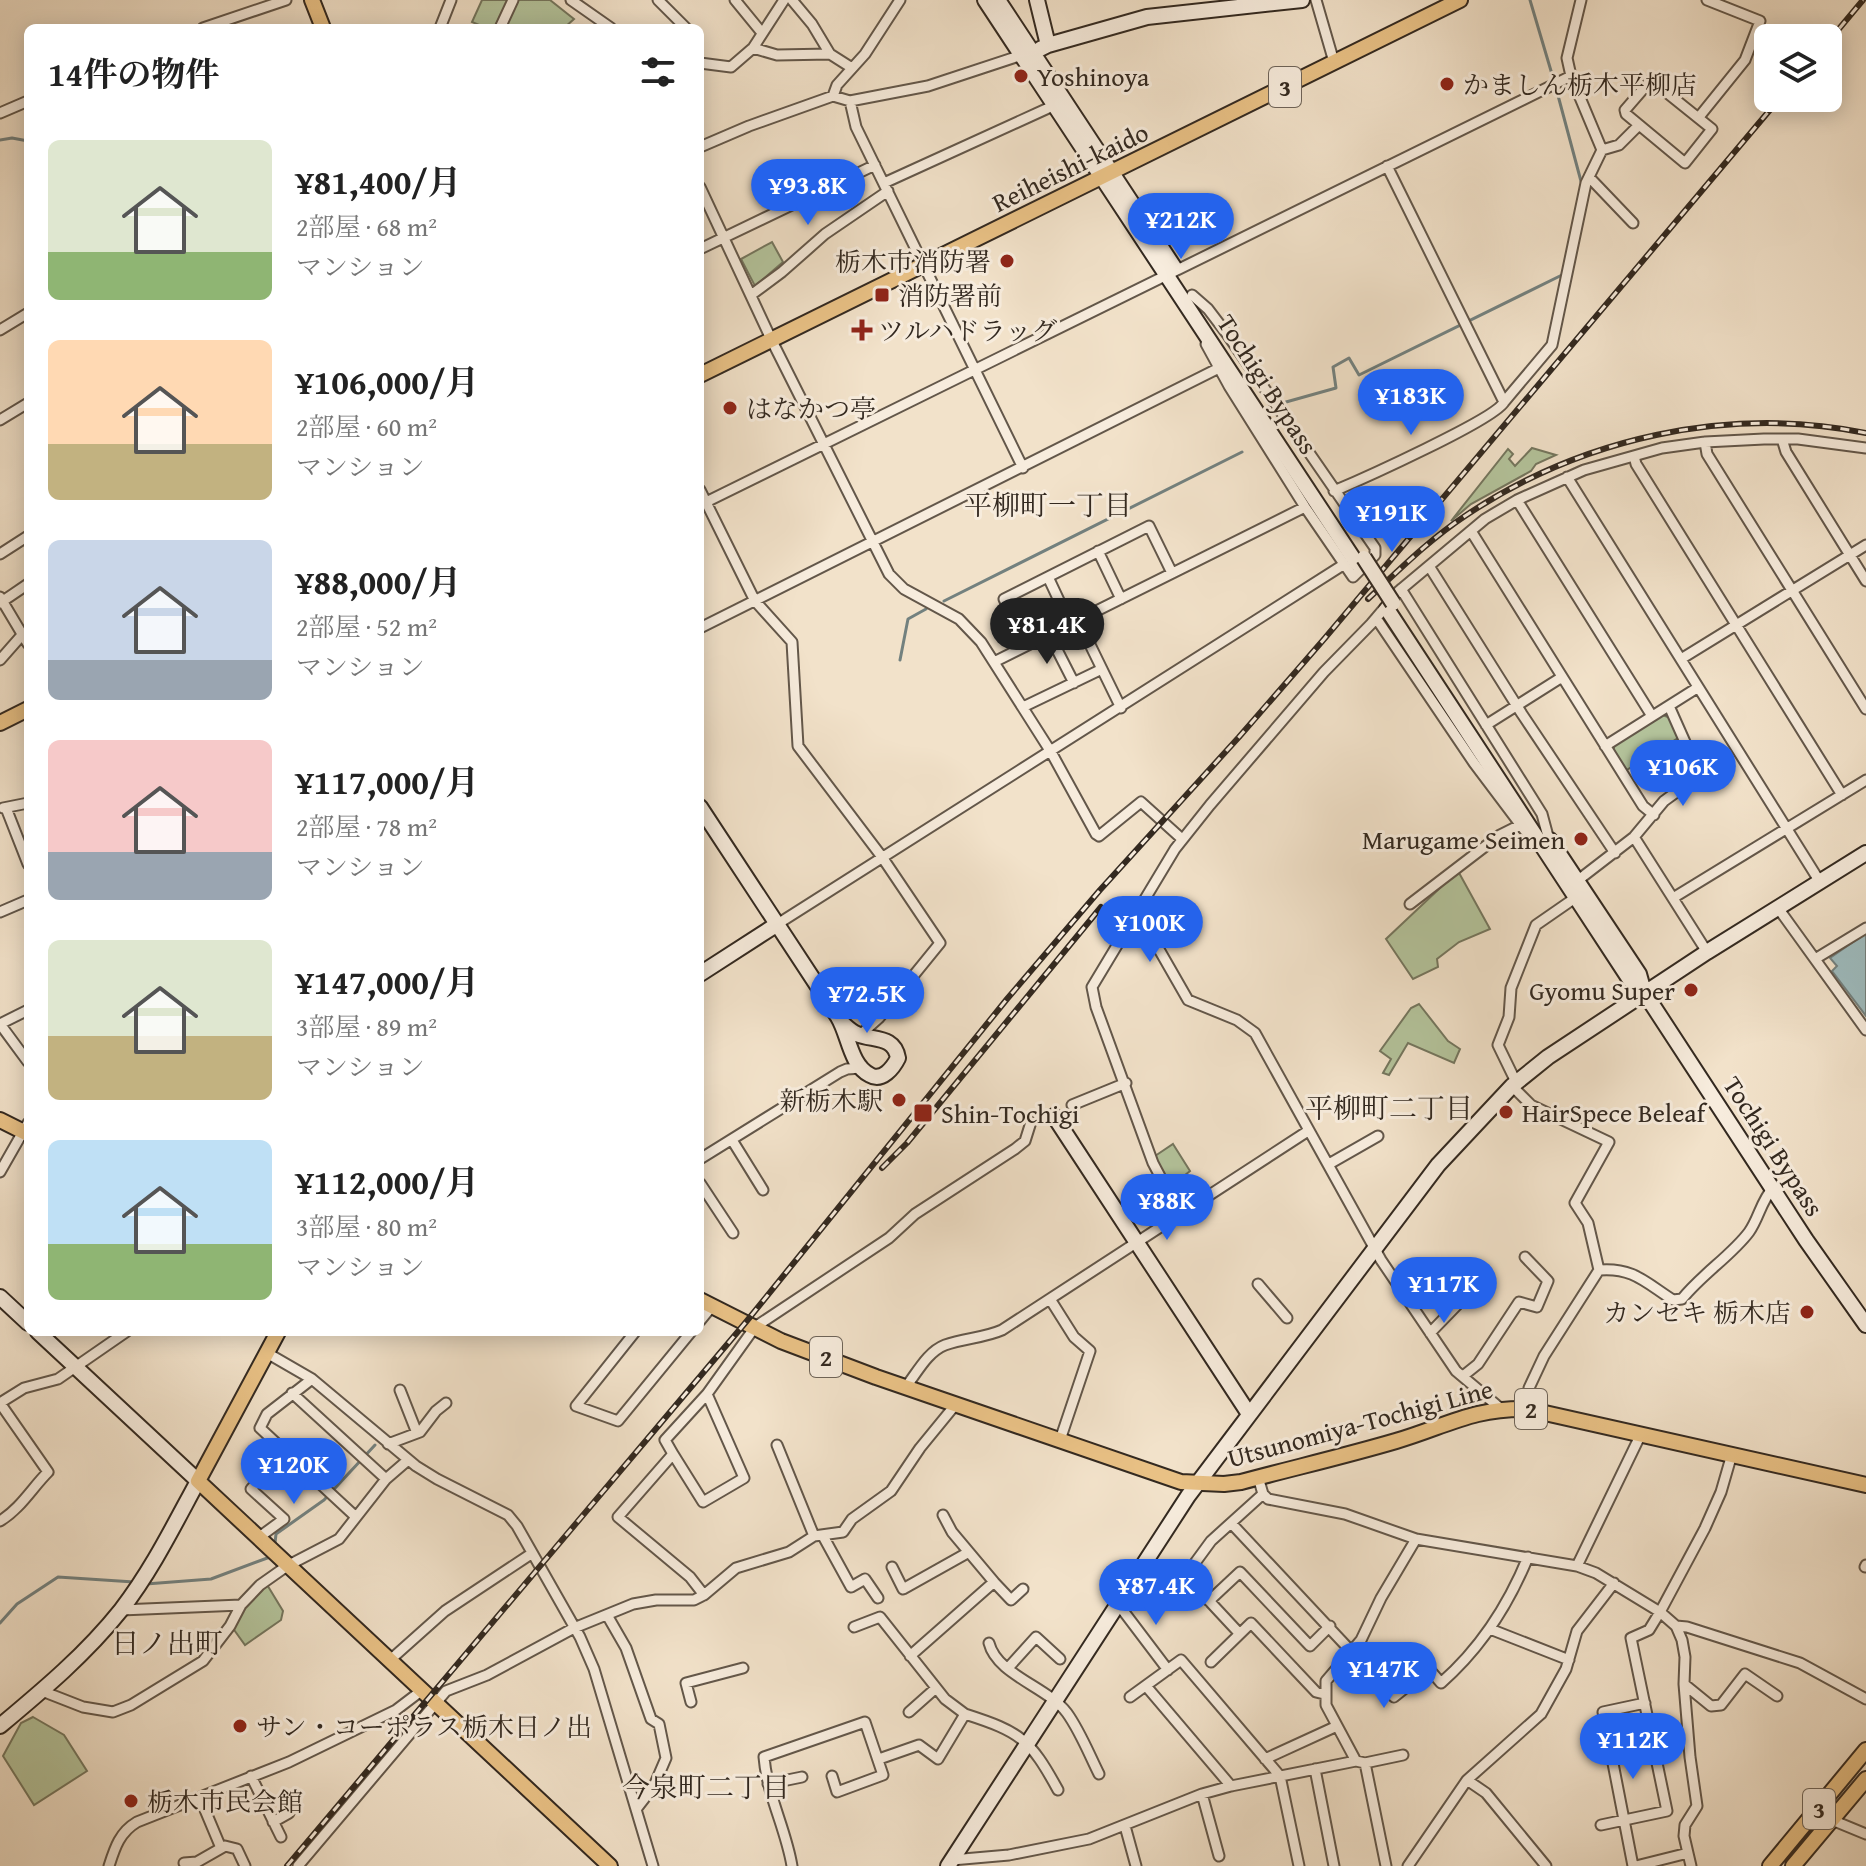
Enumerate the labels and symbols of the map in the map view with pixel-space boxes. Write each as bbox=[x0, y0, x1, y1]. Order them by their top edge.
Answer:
place label: Yoshinoya bbox=[1037, 57, 1150, 96]
place label: かましん栃木平柳店 bbox=[1463, 65, 1697, 104]
marker: Yoshinoya bbox=[1012, 67, 1030, 85]
road number: 3 bbox=[1269, 67, 1301, 107]
marker: かましん栃木平柳店 bbox=[1438, 75, 1456, 93]
street label: Reiheishi-kaido bbox=[985, 112, 1155, 222]
pin: ¥93.8K bbox=[743, 159, 873, 227]
pin: ¥212K bbox=[1125, 193, 1237, 261]
place label: 栃木市消防署 bbox=[835, 242, 991, 281]
marker: 栃木市消防署 bbox=[998, 252, 1016, 270]
place label: 消防署前 bbox=[898, 276, 1002, 315]
marker: 消防署前 bbox=[873, 286, 891, 304]
street label: Tochigi Bypass bbox=[1208, 306, 1328, 462]
place label: ツルハドラッグ bbox=[878, 311, 1057, 350]
marker: ツルハドラッグ bbox=[853, 321, 871, 339]
pin: ¥183K bbox=[1355, 369, 1467, 437]
place label: はなかつ亭 bbox=[746, 389, 876, 428]
marker: はなかつ亭 bbox=[721, 399, 739, 417]
district label: 平柳町一丁目 bbox=[964, 484, 1132, 525]
pin: ¥191K bbox=[1336, 486, 1448, 554]
pin: ¥81.4K bbox=[982, 598, 1112, 666]
pin: ¥106K bbox=[1627, 740, 1739, 808]
place label: Marugame Seimen bbox=[1362, 820, 1565, 859]
marker: Marugame Seimen bbox=[1572, 830, 1590, 848]
pin: ¥100K bbox=[1094, 896, 1206, 964]
pin: ¥72.5K bbox=[802, 967, 932, 1035]
place label: Gyomu Super bbox=[1529, 971, 1675, 1010]
marker: Gyomu Super bbox=[1682, 981, 1700, 999]
street label: Tochigi Bypass bbox=[1714, 1068, 1834, 1224]
place label: 新栃木駅 bbox=[779, 1081, 883, 1120]
district label: 平柳町二丁目 bbox=[1305, 1087, 1473, 1128]
marker: 新栃木駅 bbox=[890, 1091, 908, 1109]
place label: HairSpece Beleaf bbox=[1522, 1093, 1708, 1132]
place label: Shin-Tochigi bbox=[941, 1094, 1079, 1133]
marker: Shin-Tochigi bbox=[912, 1102, 934, 1124]
marker: HairSpece Beleaf bbox=[1497, 1103, 1515, 1121]
pin: ¥88K bbox=[1120, 1174, 1214, 1242]
pin: ¥117K bbox=[1388, 1257, 1500, 1325]
place label: カンセキ 栃木店 bbox=[1603, 1293, 1791, 1332]
marker: カンセキ 栃木店 bbox=[1798, 1303, 1816, 1321]
road number: 2 bbox=[810, 1337, 842, 1377]
street label: Utsunomiya-Tochigi Line bbox=[1223, 1369, 1497, 1477]
road number: 2 bbox=[1515, 1389, 1547, 1429]
pin: ¥120K bbox=[238, 1438, 350, 1506]
pin: ¥87.4K bbox=[1091, 1559, 1221, 1627]
district label: 日ノ出町 bbox=[111, 1622, 223, 1663]
pin: ¥147K bbox=[1328, 1642, 1440, 1710]
place label: サン・コーポラス栃木日ノ出 bbox=[256, 1707, 592, 1746]
pin: ¥112K bbox=[1577, 1713, 1689, 1781]
marker: サン・コーポラス栃木日ノ出 bbox=[231, 1717, 249, 1735]
district label: 今泉町二丁目 bbox=[622, 1766, 790, 1807]
place label: 栃木市民会館 bbox=[147, 1782, 303, 1821]
road number: 3 bbox=[1803, 1789, 1835, 1829]
marker: 栃木市民会館 bbox=[122, 1792, 140, 1810]

